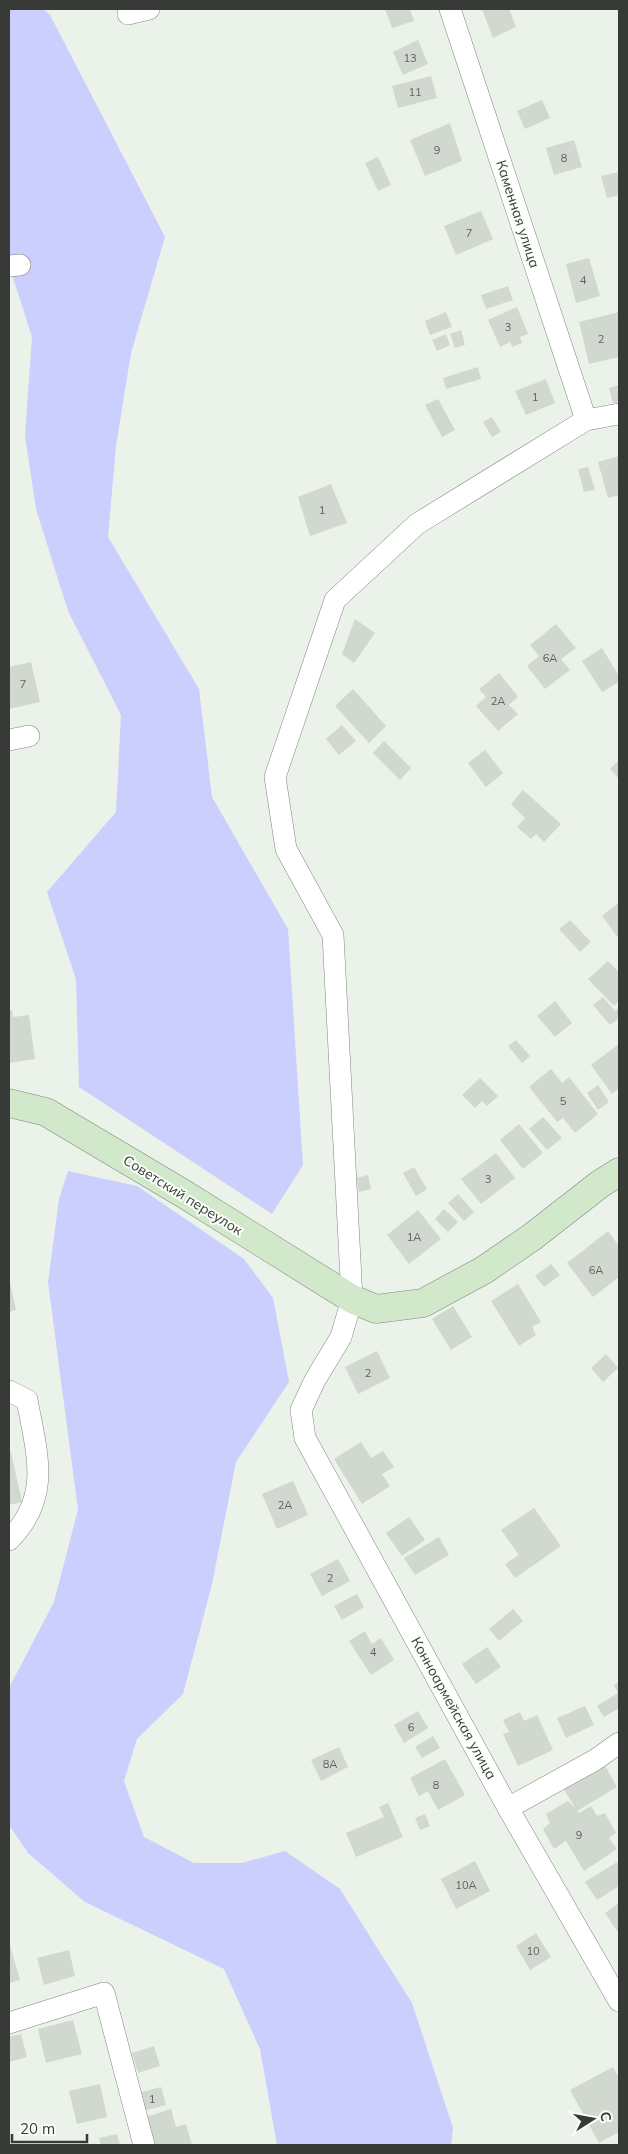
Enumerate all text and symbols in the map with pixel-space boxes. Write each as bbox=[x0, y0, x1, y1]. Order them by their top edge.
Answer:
house number: 13 bbox=[403, 51, 417, 65]
house number: 11 bbox=[408, 85, 422, 99]
house number: 9 bbox=[434, 143, 440, 157]
house number: 8 bbox=[561, 151, 568, 165]
street label: Каменная улица bbox=[492, 158, 544, 270]
house number: 7 bbox=[466, 226, 472, 240]
house number: 4 bbox=[580, 273, 587, 287]
house number: 3 bbox=[505, 320, 511, 334]
house number: 2 bbox=[598, 332, 605, 346]
house number: 1 bbox=[532, 390, 538, 404]
house number: 1 bbox=[319, 503, 325, 517]
house number: 6А bbox=[543, 651, 557, 665]
house number: 7 bbox=[20, 677, 26, 691]
house number: 2А bbox=[491, 694, 505, 708]
house number: 5 bbox=[560, 1094, 567, 1108]
street label: Советский переулок bbox=[120, 1151, 247, 1239]
house number: 3 bbox=[485, 1172, 491, 1186]
house number: 1А bbox=[407, 1230, 421, 1244]
house number: 6А bbox=[589, 1263, 603, 1277]
house number: 2 bbox=[365, 1366, 372, 1380]
house number: 2А bbox=[278, 1498, 292, 1512]
house number: 2 bbox=[327, 1571, 334, 1585]
street label: Конноармейская улица bbox=[407, 1634, 501, 1782]
house number: 4 bbox=[370, 1645, 377, 1659]
house number: 6 bbox=[408, 1720, 415, 1734]
house number: 8А bbox=[323, 1757, 337, 1771]
house number: 8 bbox=[433, 1778, 440, 1792]
house number: 9 bbox=[576, 1828, 582, 1842]
house number: 10А bbox=[455, 1878, 477, 1892]
house number: 10 bbox=[526, 1944, 540, 1958]
house number: 1 bbox=[149, 2092, 155, 2106]
north arrow bbox=[568, 2094, 618, 2144]
text: С bbox=[596, 2110, 616, 2123]
scale bar bbox=[12, 2112, 88, 2144]
text: 20 m bbox=[20, 2119, 55, 2138]

